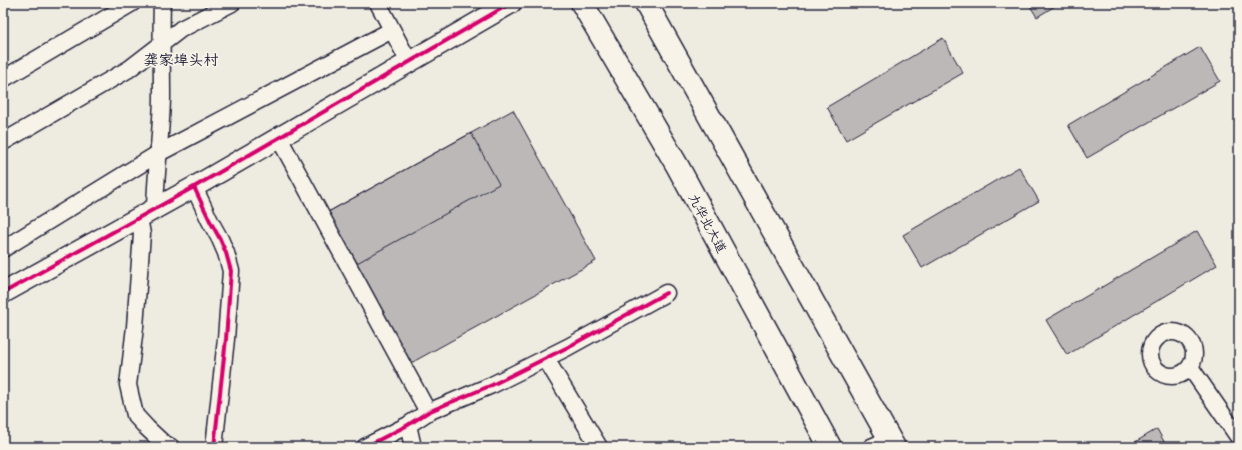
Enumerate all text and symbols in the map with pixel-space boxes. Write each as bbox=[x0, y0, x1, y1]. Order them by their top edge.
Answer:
district label: 龚家埠头村 bbox=[143, 51, 219, 71]
street label: 九华北大道 bbox=[684, 191, 729, 256]

